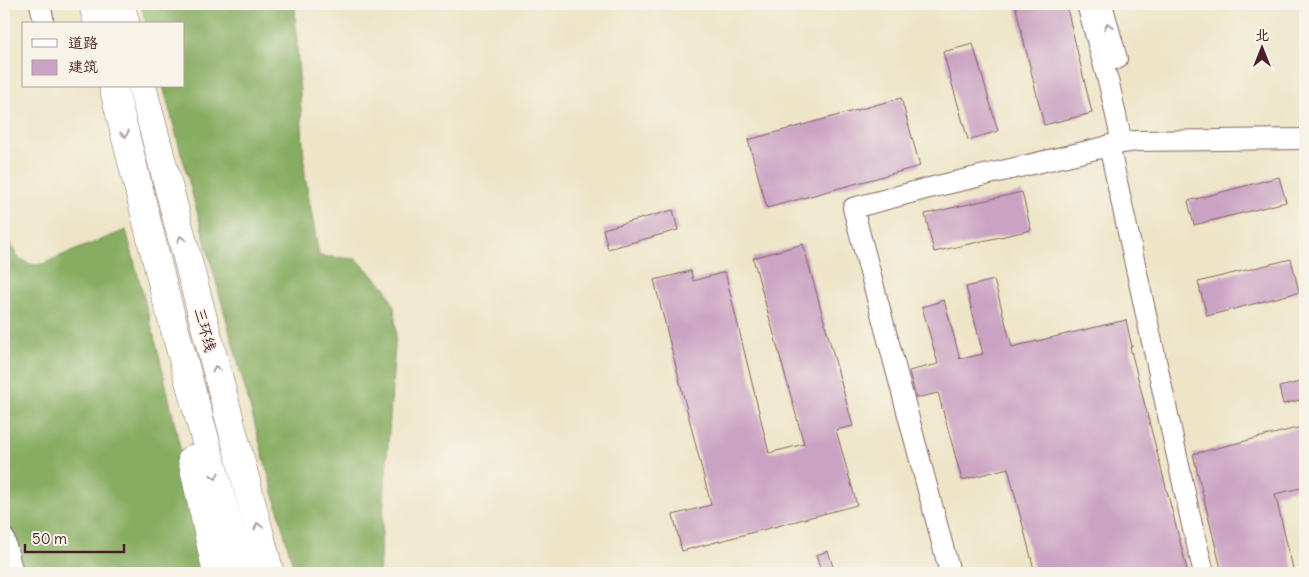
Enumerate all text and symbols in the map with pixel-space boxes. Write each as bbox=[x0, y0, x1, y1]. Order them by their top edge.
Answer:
one-way arrow bbox=[1103, 21, 1114, 30]
legend bbox=[22, 22, 185, 88]
north arrow bbox=[1236, 22, 1286, 72]
text: 北 bbox=[1255, 26, 1269, 44]
text: 道路 bbox=[68, 33, 98, 52]
text: 建筑 bbox=[68, 57, 98, 76]
one-way arrow bbox=[119, 129, 130, 138]
one-way arrow bbox=[177, 236, 187, 244]
street label: 三环线 bbox=[190, 306, 220, 354]
one-way arrow bbox=[211, 365, 222, 374]
one-way arrow bbox=[209, 471, 220, 480]
scale bar bbox=[25, 522, 124, 554]
one-way arrow bbox=[253, 522, 264, 531]
text: 50 m bbox=[32, 529, 67, 548]

